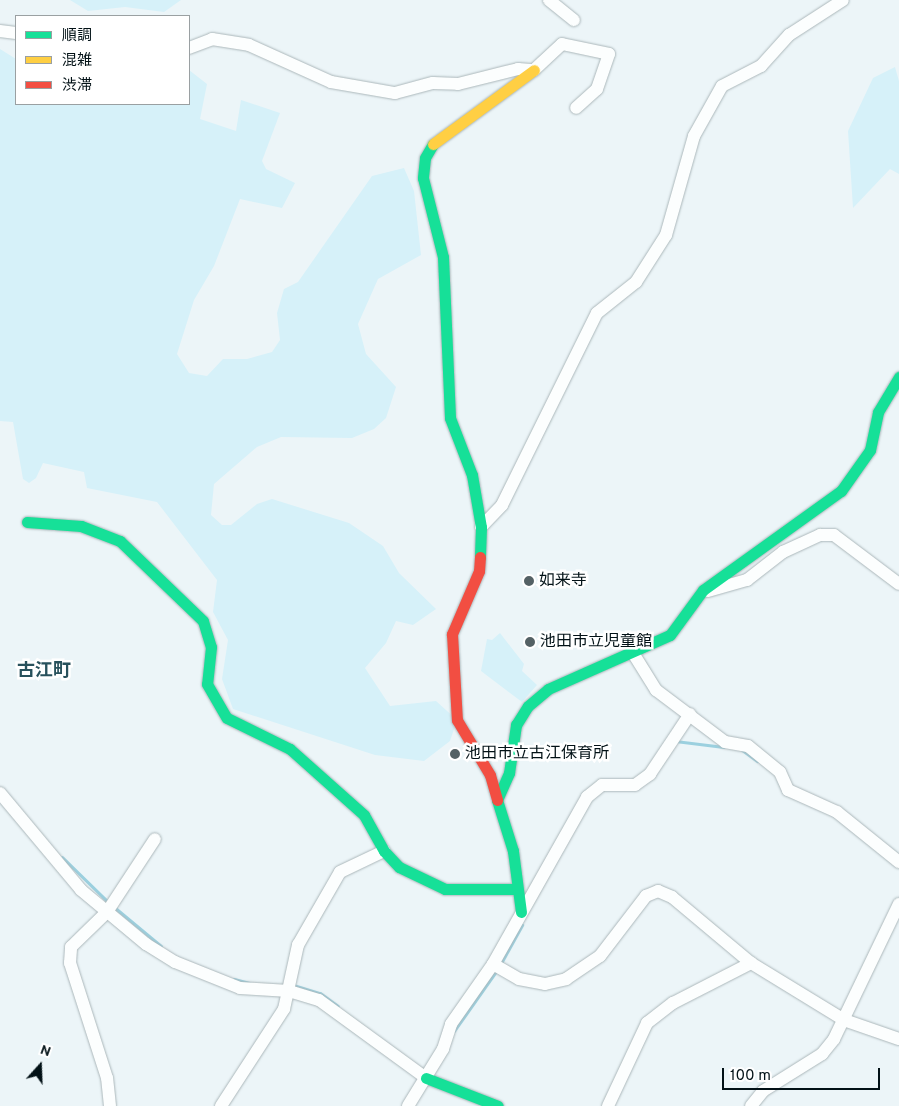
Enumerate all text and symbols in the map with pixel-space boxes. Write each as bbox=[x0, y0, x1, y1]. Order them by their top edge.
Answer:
legend bbox=[15, 15, 190, 105]
text: 順調 bbox=[62, 27, 92, 46]
text: 混雑 bbox=[62, 52, 92, 71]
text: 渋滞 bbox=[62, 77, 92, 96]
place label: 如来寺 bbox=[539, 571, 587, 591]
marker: 如来寺 bbox=[523, 575, 535, 587]
place label: 池田市立児童館 bbox=[540, 632, 652, 652]
marker: 池田市立児童館 bbox=[524, 636, 536, 648]
district label: 古江町 bbox=[17, 661, 71, 683]
place label: 池田市立古江保育所 bbox=[465, 744, 609, 764]
marker: 池田市立古江保育所 bbox=[449, 748, 461, 760]
north arrow bbox=[15, 1041, 65, 1091]
text: N bbox=[38, 1042, 53, 1061]
scale bar bbox=[724, 1058, 882, 1090]
text: 100 m bbox=[730, 1067, 771, 1086]

